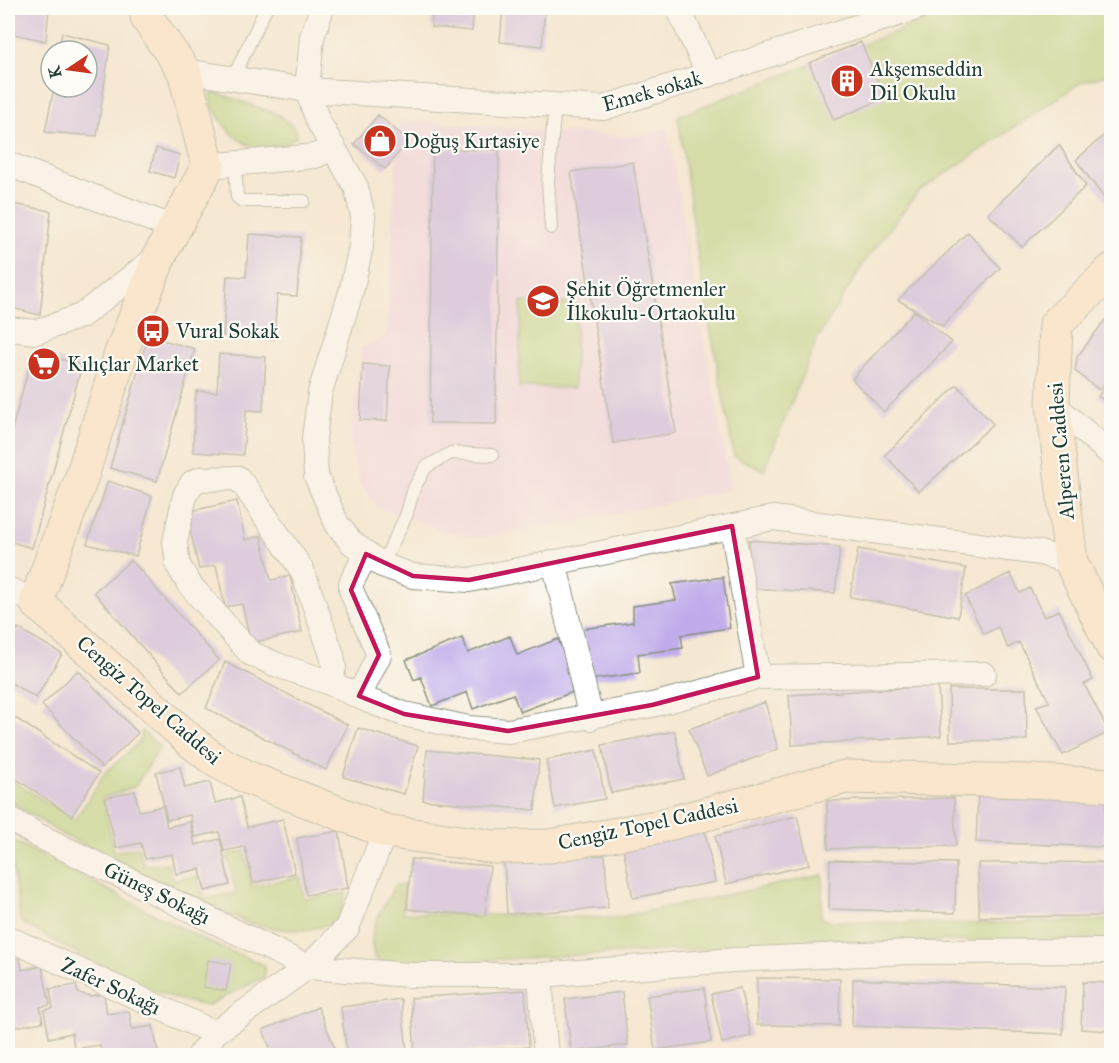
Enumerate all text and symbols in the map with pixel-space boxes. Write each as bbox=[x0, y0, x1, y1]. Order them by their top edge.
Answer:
north arrow bbox=[39, 39, 99, 99]
place label: Akşemseddin Dil Okulu bbox=[869, 56, 983, 106]
building icon: Akşemseddin Dil Okulu bbox=[829, 63, 865, 99]
text: K bbox=[44, 64, 65, 80]
street label: Emek sokak bbox=[599, 64, 705, 118]
shop icon: Doğuş Kırtasiye bbox=[362, 123, 398, 159]
place label: Doğuş Kırtasiye bbox=[403, 128, 540, 154]
place label: Şehit Öğretmenler İlkokulu-Ortaokulu bbox=[566, 276, 736, 326]
school or university icon: Şehit Öğretmenler İlkokulu-Ortaokulu bbox=[525, 283, 561, 319]
bus stop icon: Vural Sokak bbox=[135, 313, 171, 349]
place label: Vural Sokak bbox=[175, 318, 279, 344]
supermarket icon: Kılıçlar Market bbox=[26, 346, 62, 382]
place label: Kılıçlar Market bbox=[67, 351, 199, 377]
street label: Alperen Caddesi bbox=[1042, 381, 1080, 522]
street label: Cengiz Topel Caddesi bbox=[71, 630, 227, 770]
street label: Cengiz Topel Caddesi bbox=[556, 792, 741, 856]
street label: Güneş Sokağı bbox=[99, 856, 215, 930]
street label: Zafer Sokağı bbox=[57, 952, 165, 1020]

